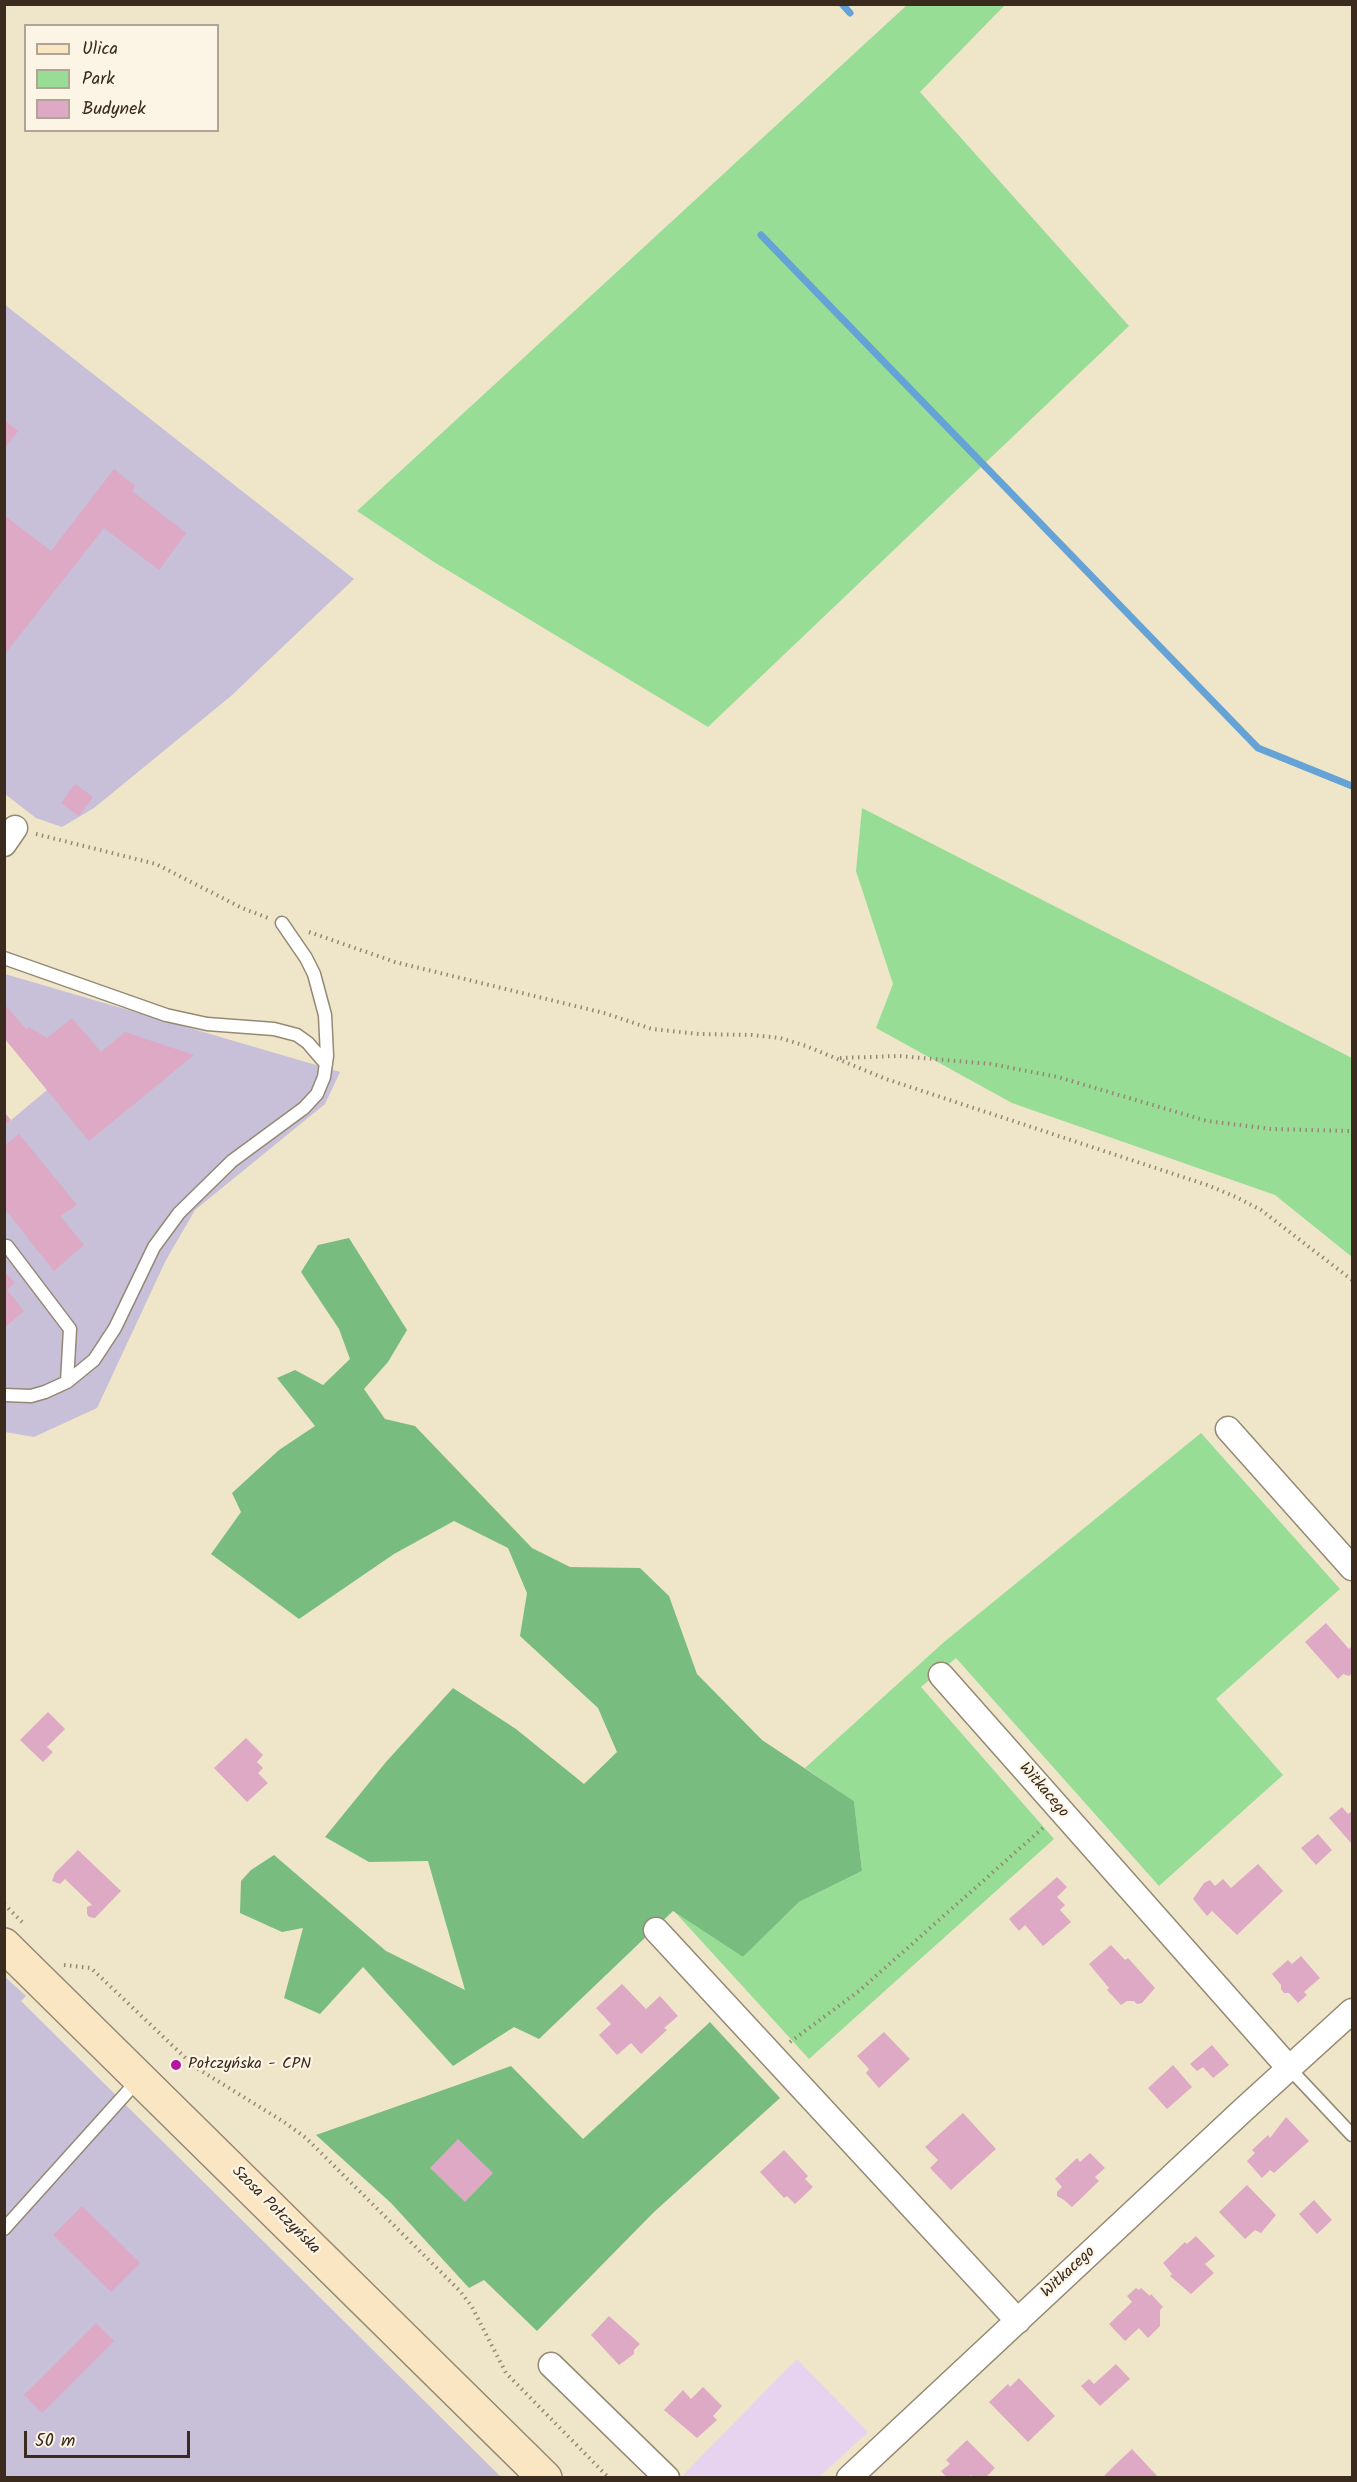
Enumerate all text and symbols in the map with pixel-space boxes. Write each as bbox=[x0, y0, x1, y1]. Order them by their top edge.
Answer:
legend bbox=[24, 24, 219, 132]
text: Ulica bbox=[82, 35, 118, 64]
text: Park bbox=[82, 65, 115, 94]
text: Budynek bbox=[82, 95, 146, 124]
street label: Witkacego bbox=[1014, 1760, 1072, 1822]
place label: Połczyńska - CPN bbox=[188, 2055, 311, 2075]
marker: Połczyńska - CPN bbox=[169, 2058, 183, 2072]
street label: Szosa Połczyńska bbox=[227, 2163, 323, 2259]
street label: Witkacego bbox=[1038, 2243, 1100, 2303]
scale bar bbox=[27, 2419, 194, 2457]
text: 50 m bbox=[35, 2427, 75, 2456]

